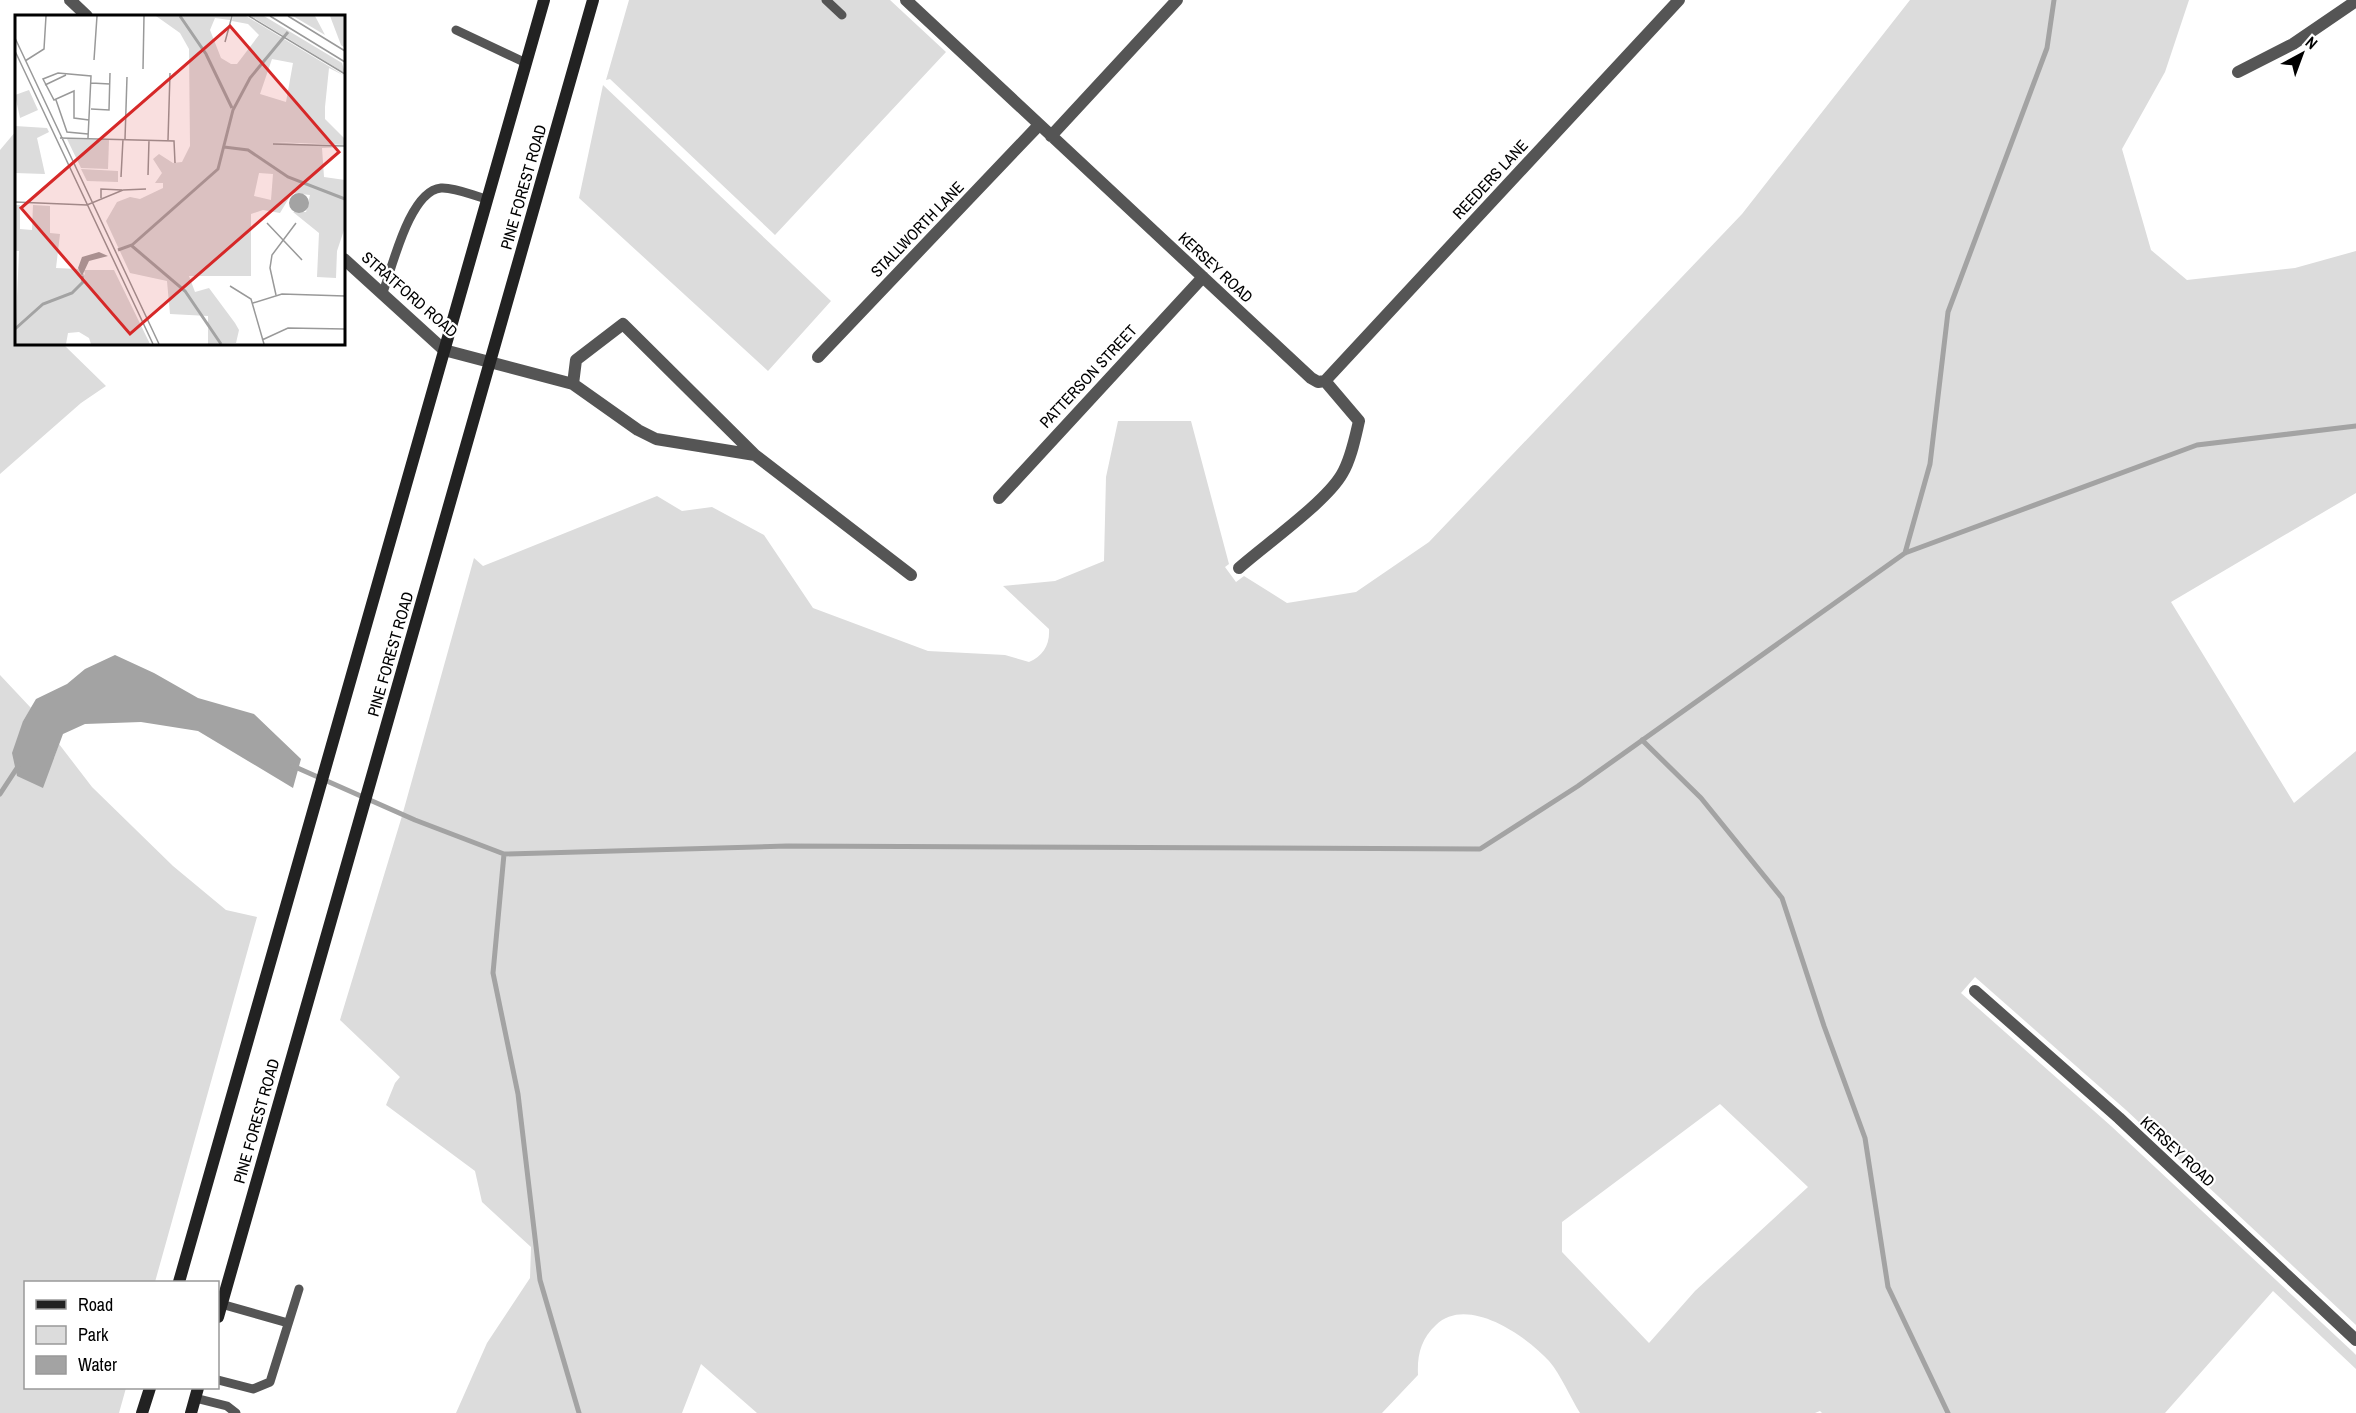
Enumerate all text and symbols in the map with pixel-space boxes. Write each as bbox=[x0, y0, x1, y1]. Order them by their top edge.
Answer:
inset map bbox=[15, 15, 345, 345]
north arrow bbox=[2272, 24, 2332, 84]
text: N bbox=[2301, 31, 2323, 54]
street label: PINE FOREST ROAD bbox=[495, 122, 551, 252]
street label: REEDERS LANE bbox=[1447, 134, 1533, 224]
street label: STALLWORTH LANE bbox=[866, 176, 968, 282]
street label: KERSEY ROAD bbox=[1174, 227, 1258, 307]
street label: STRATFORD ROAD bbox=[357, 246, 463, 342]
street label: PATTERSON STREET bbox=[1034, 320, 1142, 432]
street label: PINE FOREST ROAD bbox=[362, 589, 418, 719]
street label: PINE FOREST ROAD bbox=[228, 1056, 284, 1186]
street label: KERSEY ROAD bbox=[2136, 1111, 2220, 1191]
legend bbox=[24, 1281, 219, 1389]
text: Road bbox=[78, 1292, 113, 1317]
text: Park bbox=[78, 1322, 109, 1347]
text: Water bbox=[78, 1352, 117, 1377]

